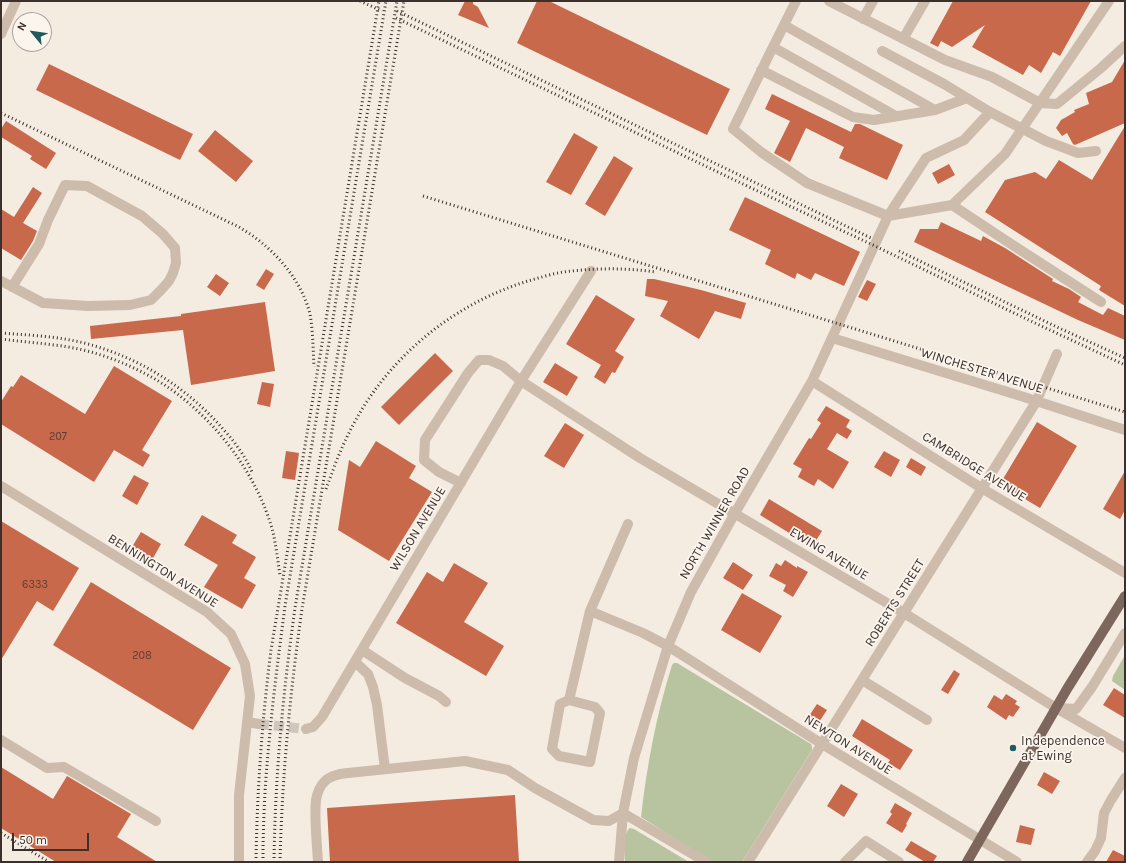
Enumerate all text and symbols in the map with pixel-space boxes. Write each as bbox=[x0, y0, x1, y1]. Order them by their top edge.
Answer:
north arrow bbox=[12, 12, 52, 52]
text: N bbox=[14, 20, 30, 33]
street label: WINCHESTER AVENUE bbox=[919, 345, 1045, 397]
street label: CAMBRIDGE AVENUE bbox=[919, 429, 1029, 505]
house number: 207 bbox=[49, 430, 67, 444]
street label: NORTH WINNER ROAD bbox=[676, 464, 754, 582]
street label: WILSON AVENUE bbox=[387, 484, 449, 574]
street label: EWING AVENUE bbox=[787, 524, 871, 584]
street label: BENNINGTON AVENUE bbox=[105, 531, 221, 611]
street label: ROBERTS STREET bbox=[862, 556, 928, 650]
house number: 6333 bbox=[22, 578, 48, 592]
house number: 208 bbox=[132, 649, 152, 663]
street label: NEWTON AVENUE bbox=[801, 712, 895, 778]
place label: Independence at Ewing bbox=[1021, 733, 1105, 764]
marker: Independence at Ewing bbox=[1008, 743, 1018, 753]
scale bar bbox=[14, 825, 91, 851]
text: 50 m bbox=[19, 833, 47, 847]

